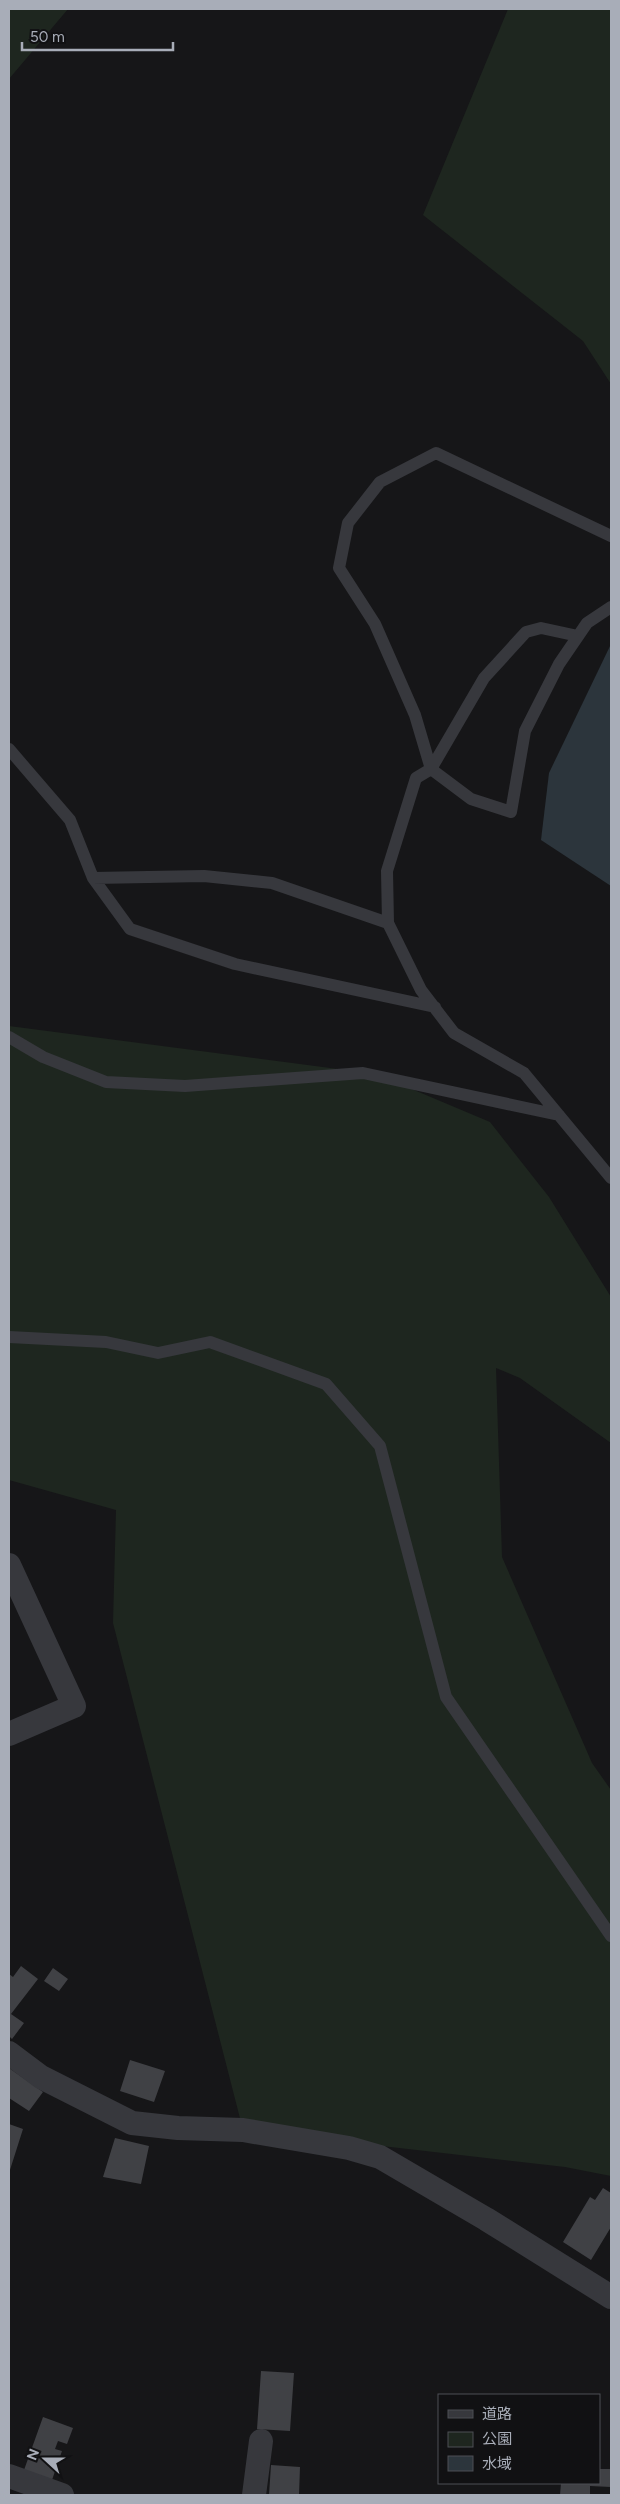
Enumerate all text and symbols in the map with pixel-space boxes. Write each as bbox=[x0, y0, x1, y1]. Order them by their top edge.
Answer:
scale bar bbox=[22, 20, 174, 52]
text: 50 m bbox=[30, 28, 65, 46]
legend bbox=[438, 2394, 600, 2484]
text: 道路 bbox=[482, 2405, 512, 2423]
text: 公園 bbox=[482, 2430, 512, 2448]
north arrow bbox=[20, 2434, 70, 2484]
text: N bbox=[23, 2446, 43, 2463]
text: 水域 bbox=[482, 2455, 512, 2473]

